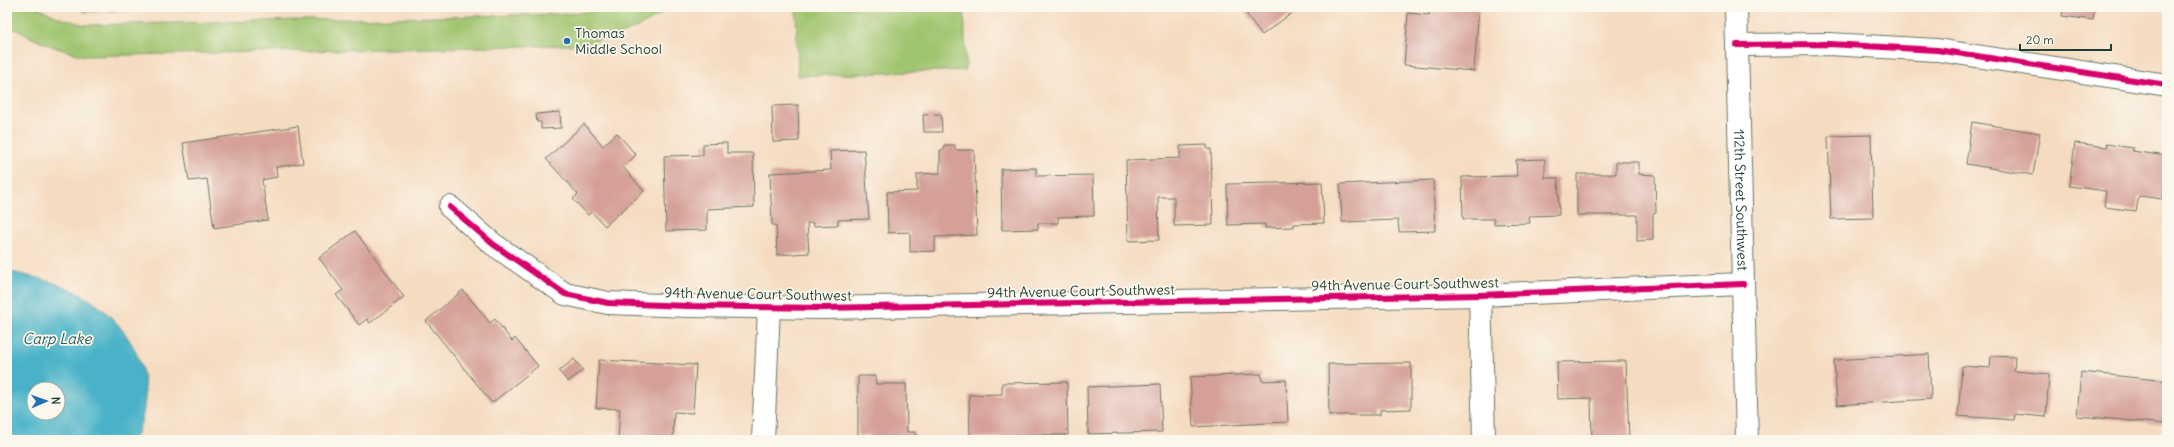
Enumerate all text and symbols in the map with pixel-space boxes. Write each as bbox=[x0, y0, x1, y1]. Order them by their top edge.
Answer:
place label: Thomas Middle School bbox=[575, 24, 662, 58]
scale bar bbox=[2020, 26, 2111, 52]
text: 20 m bbox=[2026, 32, 2054, 47]
marker: Thomas Middle School bbox=[562, 36, 572, 46]
street label: 112th Street Southwest bbox=[1730, 129, 1752, 271]
street label: 94th Avenue Court Southwest bbox=[1311, 273, 1499, 295]
street label: 94th Avenue Court Southwest bbox=[987, 280, 1175, 302]
street label: 94th Avenue Court Southwest bbox=[664, 283, 852, 305]
water label: Carp Lake bbox=[23, 329, 92, 348]
north arrow bbox=[26, 381, 66, 421]
text: N bbox=[49, 397, 63, 405]

